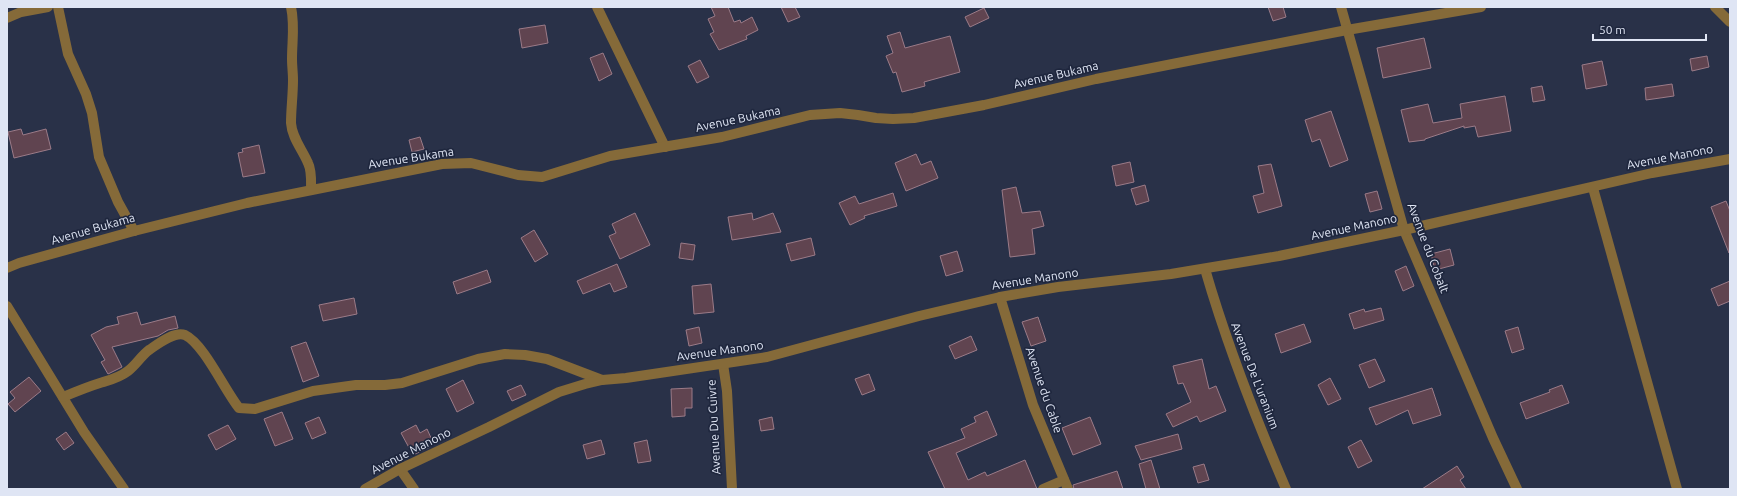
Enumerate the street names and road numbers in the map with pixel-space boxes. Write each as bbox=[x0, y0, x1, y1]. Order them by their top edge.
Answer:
street label: Avenue Bukama bbox=[1012, 58, 1099, 91]
street label: Avenue Bukama bbox=[694, 103, 781, 134]
street label: Avenue Manono bbox=[1626, 142, 1714, 171]
street label: Avenue Bukama bbox=[367, 144, 455, 171]
street label: Avenue du Cobalt bbox=[1405, 201, 1452, 295]
street label: Avenue Bukama bbox=[50, 210, 136, 247]
street label: Avenue Manono bbox=[1310, 211, 1398, 242]
street label: Avenue Manono bbox=[991, 265, 1079, 292]
street label: Avenue De L'uranium bbox=[1229, 321, 1282, 431]
street label: Avenue Manono bbox=[676, 338, 764, 363]
street label: Avenue du Cable bbox=[1024, 345, 1065, 435]
street label: Avenue Du Cuivre bbox=[705, 379, 722, 475]
street label: Avenue Manono bbox=[369, 425, 453, 476]

